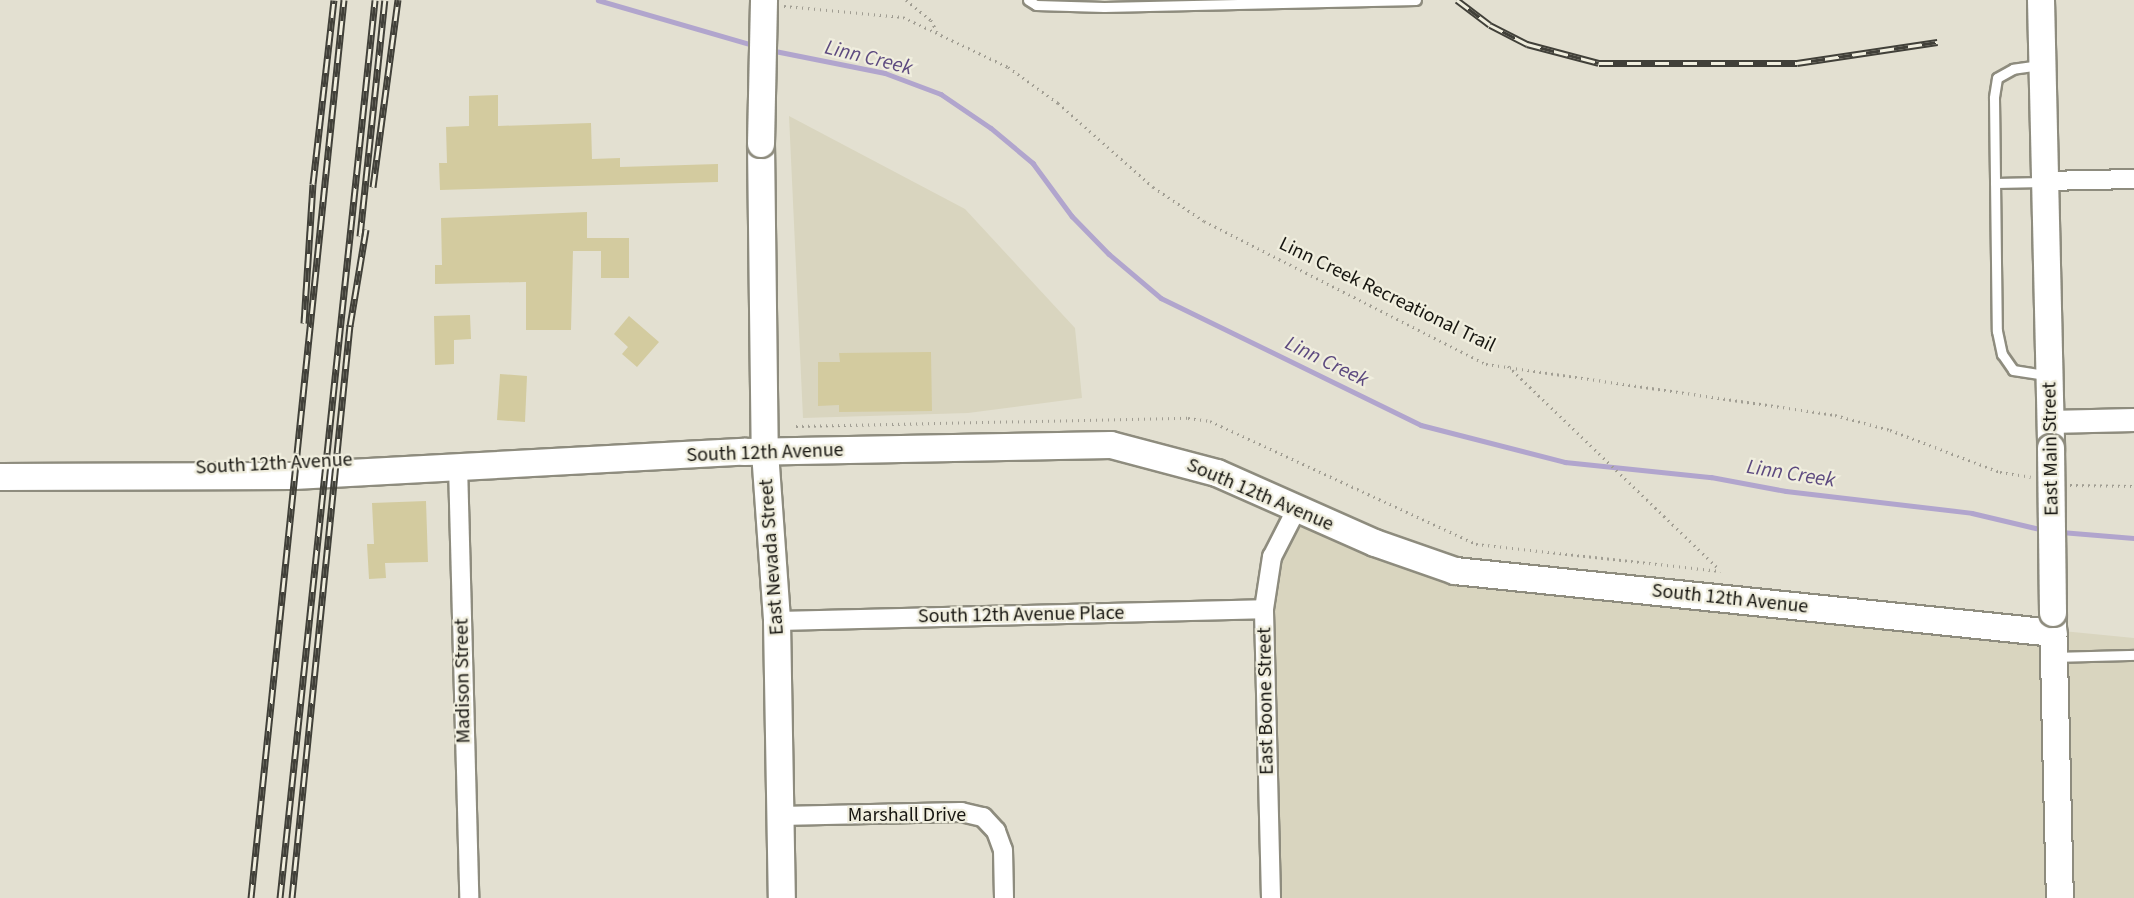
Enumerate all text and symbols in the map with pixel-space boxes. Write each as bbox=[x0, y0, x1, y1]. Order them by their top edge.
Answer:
water label: Linn Creek bbox=[822, 34, 916, 80]
street label: Linn Creek Recreational Trail bbox=[1275, 232, 1499, 358]
water label: Linn Creek bbox=[1281, 330, 1373, 392]
street label: East Main Street bbox=[2038, 382, 2064, 516]
street label: South 12th Avenue bbox=[686, 438, 844, 468]
street label: South 12th Avenue bbox=[195, 448, 353, 480]
street label: South 12th Avenue bbox=[1183, 453, 1337, 537]
water label: Linn Creek bbox=[1745, 454, 1837, 492]
street label: East Nevada Street bbox=[755, 478, 789, 636]
street label: South 12th Avenue bbox=[1651, 579, 1809, 619]
street label: South 12th Avenue Place bbox=[918, 601, 1124, 629]
street label: Madison Street bbox=[450, 618, 476, 744]
street label: East Boone Street bbox=[1253, 627, 1279, 775]
street label: Marshall Drive bbox=[848, 803, 966, 827]

